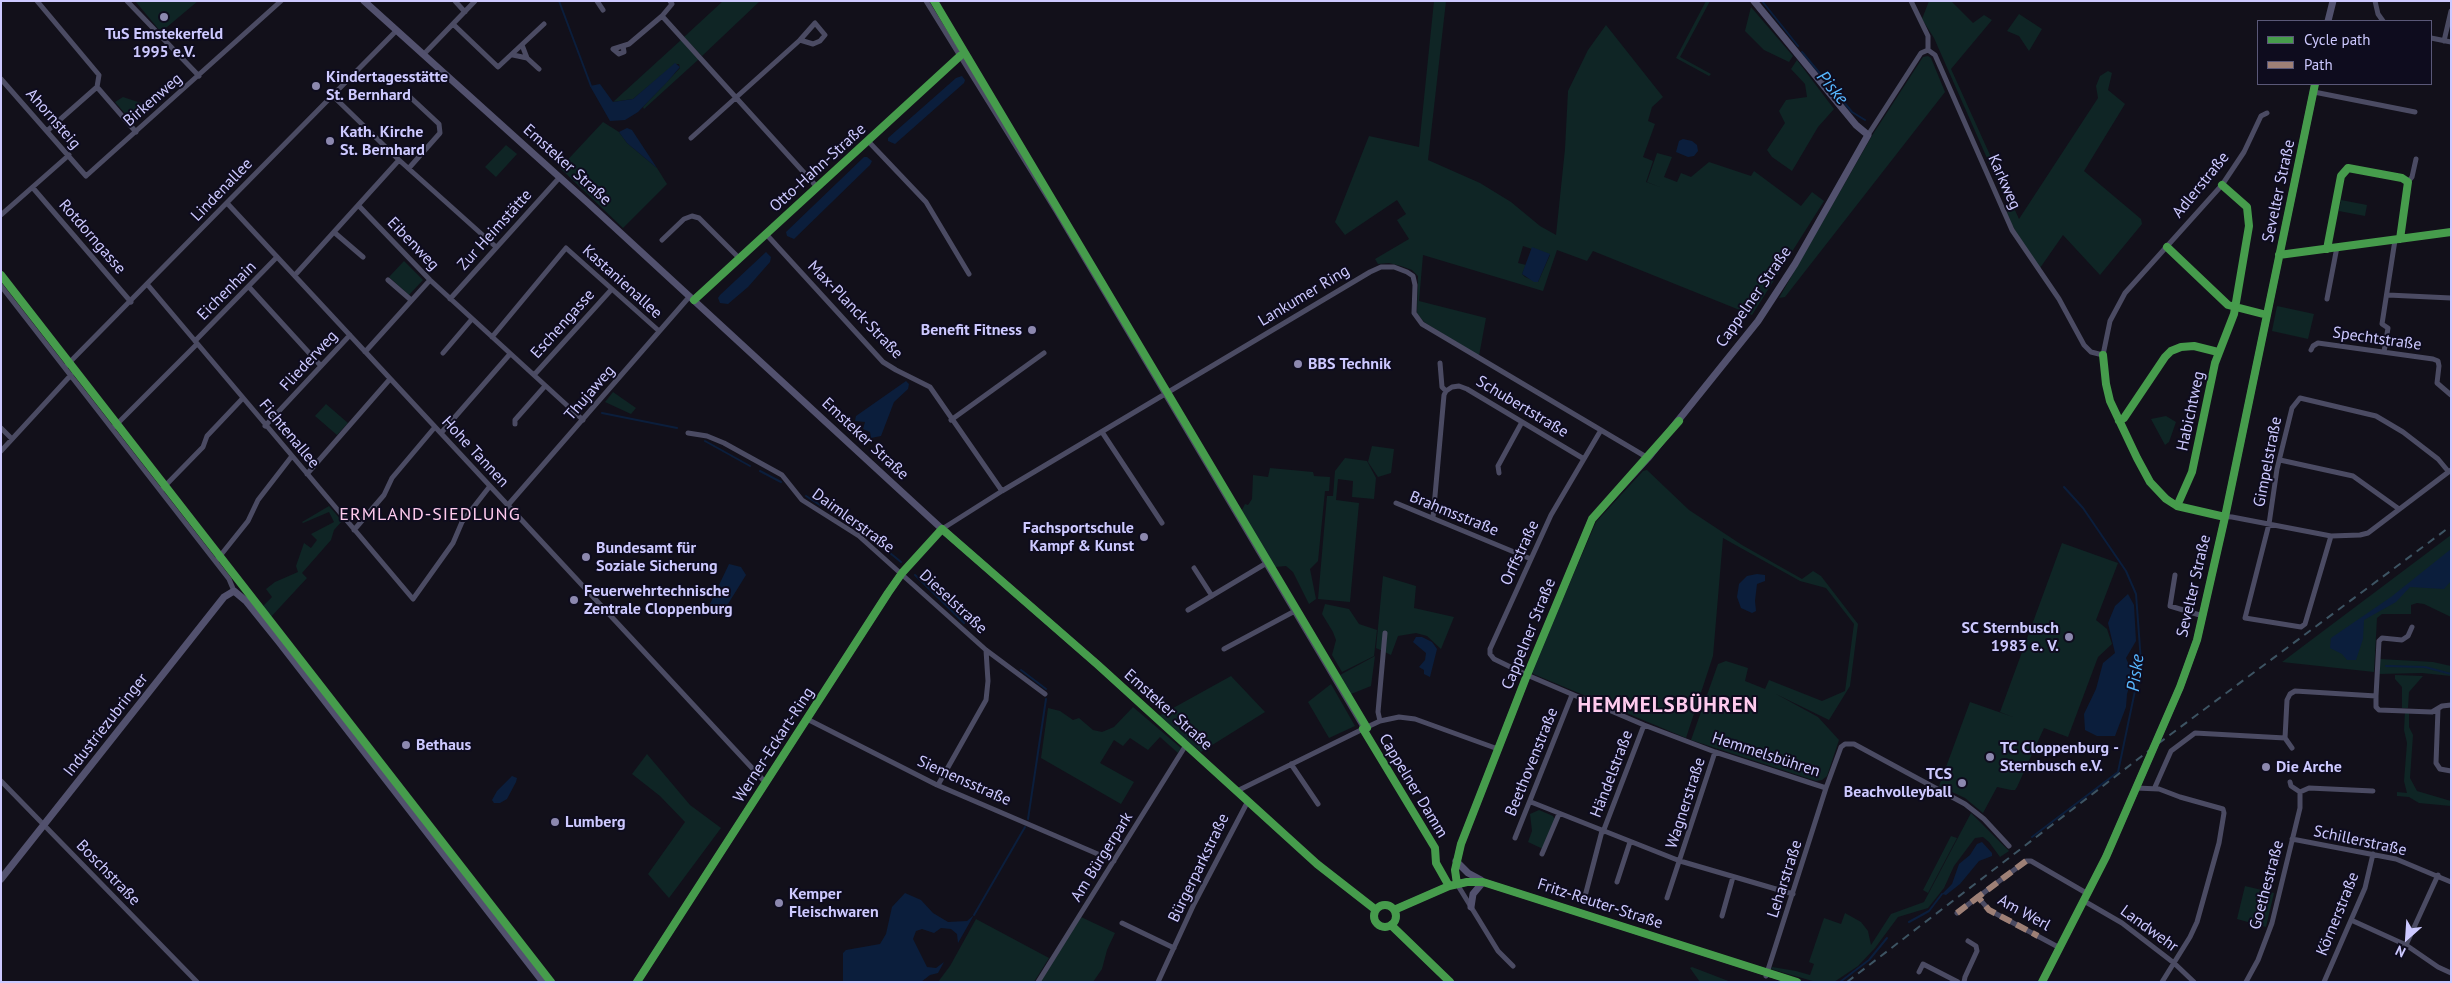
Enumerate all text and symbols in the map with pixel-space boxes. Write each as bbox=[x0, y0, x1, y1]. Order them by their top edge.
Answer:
marker: TuS Emstekerfeld 1995 e.V. bbox=[158, 11, 170, 23]
legend bbox=[2257, 20, 2432, 85]
place label: TuS Emstekerfeld 1995 e.V. bbox=[105, 24, 223, 62]
text: Cycle path bbox=[2304, 30, 2370, 49]
text: Path bbox=[2304, 55, 2333, 74]
place label: Kindertagesstätte St. Bernhard bbox=[326, 67, 448, 105]
water label: Piske bbox=[1812, 67, 1852, 109]
street label: Birkenweg bbox=[120, 69, 186, 131]
marker: Kindertagesstätte St. Bernhard bbox=[310, 80, 322, 92]
street label: Ahornsteig bbox=[22, 85, 84, 153]
street label: Emsteker Straße bbox=[519, 120, 615, 210]
street label: Otto-Hahn-Straße bbox=[766, 120, 870, 216]
place label: Kath. Kirche St. Bernhard bbox=[340, 122, 425, 160]
marker: Kath. Kirche St. Bernhard bbox=[324, 135, 336, 147]
street label: Sevelter Straße bbox=[2259, 138, 2299, 244]
street label: Adlerstraße bbox=[2169, 148, 2233, 222]
street label: Karkweg bbox=[1983, 151, 2025, 213]
street label: Lindenallee bbox=[187, 155, 257, 225]
street label: Zur Heimstätte bbox=[454, 186, 536, 274]
street label: Rotdorngasse bbox=[54, 196, 130, 278]
street label: Eibenweg bbox=[383, 213, 443, 275]
street label: Kastanienallee bbox=[578, 241, 666, 323]
street label: Cappelner Straße bbox=[1712, 243, 1796, 351]
street label: Max-Planck-Straße bbox=[803, 257, 907, 363]
street label: Eichenhain bbox=[194, 258, 260, 324]
street label: Lankumer Ring bbox=[1255, 261, 1353, 331]
street label: Eschengasse bbox=[527, 286, 599, 362]
place label: Benefit Fitness bbox=[921, 320, 1022, 340]
street label: Spechtstraße bbox=[2331, 323, 2423, 355]
marker: Benefit Fitness bbox=[1026, 324, 1038, 336]
street label: Fliederweg bbox=[276, 327, 342, 395]
place label: BBS Technik bbox=[1308, 354, 1391, 374]
marker: BBS Technik bbox=[1292, 358, 1304, 370]
street label: Thujaweg bbox=[561, 362, 619, 424]
street label: Habichtweg bbox=[2173, 369, 2209, 453]
street label: Schubertstraße bbox=[1472, 372, 1572, 442]
street label: Emsteker Straße bbox=[818, 394, 912, 484]
street label: Fichtenallee bbox=[255, 396, 323, 472]
street label: Hohe Tannen bbox=[437, 413, 513, 491]
street label: Gimpelstraße bbox=[2250, 415, 2286, 509]
street label: Daimlerstraße bbox=[808, 485, 898, 557]
street label: Brahmsstraße bbox=[1407, 487, 1501, 541]
district label: ERMLAND-SIEDLUNG bbox=[337, 504, 523, 526]
street label: Orffstraße bbox=[1497, 517, 1543, 589]
place label: Fachsportschule Kampf & Kunst bbox=[1023, 518, 1134, 556]
marker: Fachsportschule Kampf & Kunst bbox=[1138, 531, 1150, 543]
street label: Sevelter Straße bbox=[2173, 533, 2215, 639]
place label: Bundesamt für Soziale Sicherung bbox=[596, 538, 717, 576]
marker: Bundesamt für Soziale Sicherung bbox=[580, 551, 592, 563]
street label: Dieselstraße bbox=[915, 566, 991, 638]
street label: Cappelner Straße bbox=[1498, 576, 1560, 692]
place label: Feuerwehrtechnische Zentrale Cloppenburg bbox=[584, 581, 733, 619]
marker: Feuerwehrtechnische Zentrale Cloppenburg bbox=[568, 594, 580, 606]
place label: SC Sternbusch 1983 e. V. bbox=[1961, 618, 2059, 656]
marker: SC Sternbusch 1983 e. V. bbox=[2063, 631, 2075, 643]
water label: Piske bbox=[2123, 653, 2149, 693]
street label: Emsteker Straße bbox=[1120, 665, 1216, 755]
street label: Industriezubringer bbox=[60, 670, 152, 780]
street label: Werner-Eckart-Ring bbox=[730, 684, 818, 806]
district label: HEMMELSBÜHREN bbox=[1576, 693, 1760, 719]
street label: Beethovenstraße bbox=[1501, 705, 1563, 819]
street label: Händelstraße bbox=[1587, 728, 1637, 820]
street label: Hemmelsbühren bbox=[1709, 728, 1823, 782]
street label: Cappelner Damm bbox=[1374, 731, 1452, 841]
place label: Bethaus bbox=[416, 735, 471, 755]
place label: TC Cloppenburg - Sternbusch e.V. bbox=[2000, 738, 2119, 776]
marker: Bethaus bbox=[400, 739, 412, 751]
marker: TC Cloppenburg - Sternbusch e.V. bbox=[1984, 751, 1996, 763]
street label: Siemensstraße bbox=[914, 752, 1014, 810]
street label: Wagnerstraße bbox=[1662, 755, 1710, 851]
place label: Die Arche bbox=[2276, 757, 2342, 777]
marker: Die Arche bbox=[2260, 761, 2272, 773]
place label: TCS Beachvolleyball bbox=[1844, 764, 1952, 802]
marker: TCS Beachvolleyball bbox=[1956, 777, 1968, 789]
street label: Am Bürgerpark bbox=[1067, 809, 1137, 905]
street label: Bürgerparkstraße bbox=[1164, 811, 1234, 925]
place label: Lumberg bbox=[565, 812, 626, 832]
marker: Lumberg bbox=[549, 816, 561, 828]
street label: Schillerstraße bbox=[2312, 822, 2408, 860]
street label: Boschstraße bbox=[72, 836, 144, 910]
street label: Leharstraße bbox=[1763, 838, 1807, 920]
street label: Goethestraße bbox=[2246, 838, 2288, 932]
street label: Körnerstraße bbox=[2313, 869, 2363, 959]
street label: Fritz-Reuter-Straße bbox=[1535, 875, 1665, 933]
place label: Kemper Fleischwaren bbox=[789, 884, 879, 922]
street label: Am Werl bbox=[1994, 891, 2054, 935]
marker: Kemper Fleischwaren bbox=[773, 897, 785, 909]
street label: Landwehr bbox=[2116, 901, 2182, 957]
north arrow bbox=[2382, 913, 2432, 963]
text: N bbox=[2392, 941, 2409, 962]

